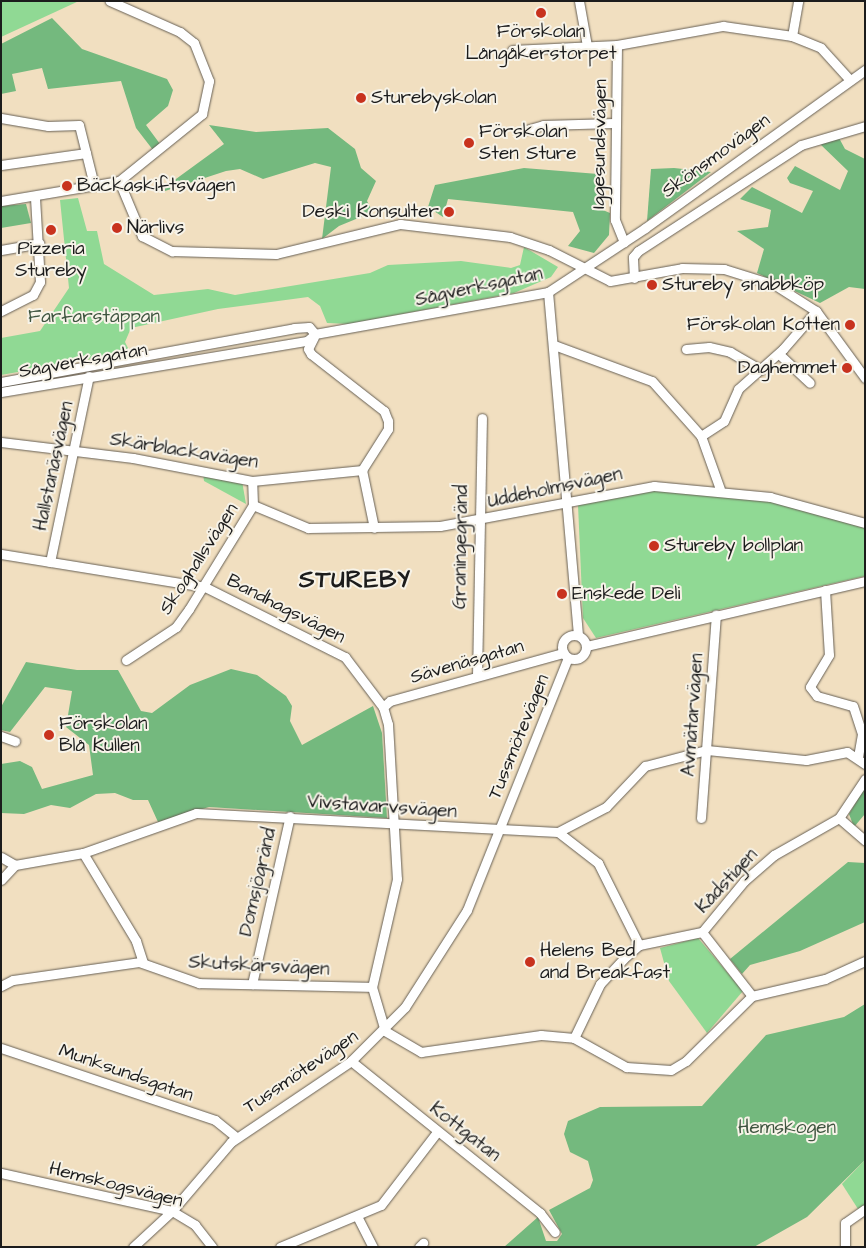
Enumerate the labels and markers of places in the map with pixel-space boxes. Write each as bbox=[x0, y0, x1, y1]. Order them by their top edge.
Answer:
marker: Förskolan Långåkerstorpet bbox=[535, 7, 547, 19]
place label: Förskolan Långåkerstorpet bbox=[465, 21, 617, 65]
place label: Sturebyskolan bbox=[371, 87, 496, 109]
marker: Sturebyskolan bbox=[355, 92, 367, 104]
place label: Förskolan Sten Sture bbox=[479, 121, 577, 165]
marker: Förskolan Sten Sture bbox=[463, 137, 475, 149]
place label: Bäckaskiftsvägen bbox=[77, 175, 235, 197]
marker: Bäckaskiftsvägen bbox=[61, 180, 73, 192]
place label: Deski Konsulter bbox=[302, 201, 439, 223]
marker: Deski Konsulter bbox=[443, 206, 455, 218]
place label: Närlivs bbox=[127, 217, 184, 239]
marker: Närlivs bbox=[111, 222, 123, 234]
marker: Pizzeria Stureby bbox=[45, 224, 57, 236]
place label: Pizzeria Stureby bbox=[15, 238, 87, 282]
place label: Stureby snabbköp bbox=[662, 274, 824, 296]
marker: Stureby snabbköp bbox=[646, 279, 658, 291]
place label: Förskolan Kotten bbox=[687, 314, 840, 336]
marker: Förskolan Kotten bbox=[844, 319, 856, 331]
place label: Daghemmet bbox=[738, 357, 837, 379]
marker: Daghemmet bbox=[841, 362, 853, 374]
place label: Stureby bollplan bbox=[664, 535, 803, 557]
marker: Stureby bollplan bbox=[648, 540, 660, 552]
place label: Enskede Deli bbox=[572, 583, 680, 605]
marker: Enskede Deli bbox=[556, 588, 568, 600]
place label: Förskolan Blå Kullen bbox=[59, 713, 147, 757]
marker: Förskolan Blå Kullen bbox=[43, 729, 55, 741]
place label: Helens Bed and Breakfast bbox=[540, 940, 670, 984]
marker: Helens Bed and Breakfast bbox=[524, 956, 536, 968]

